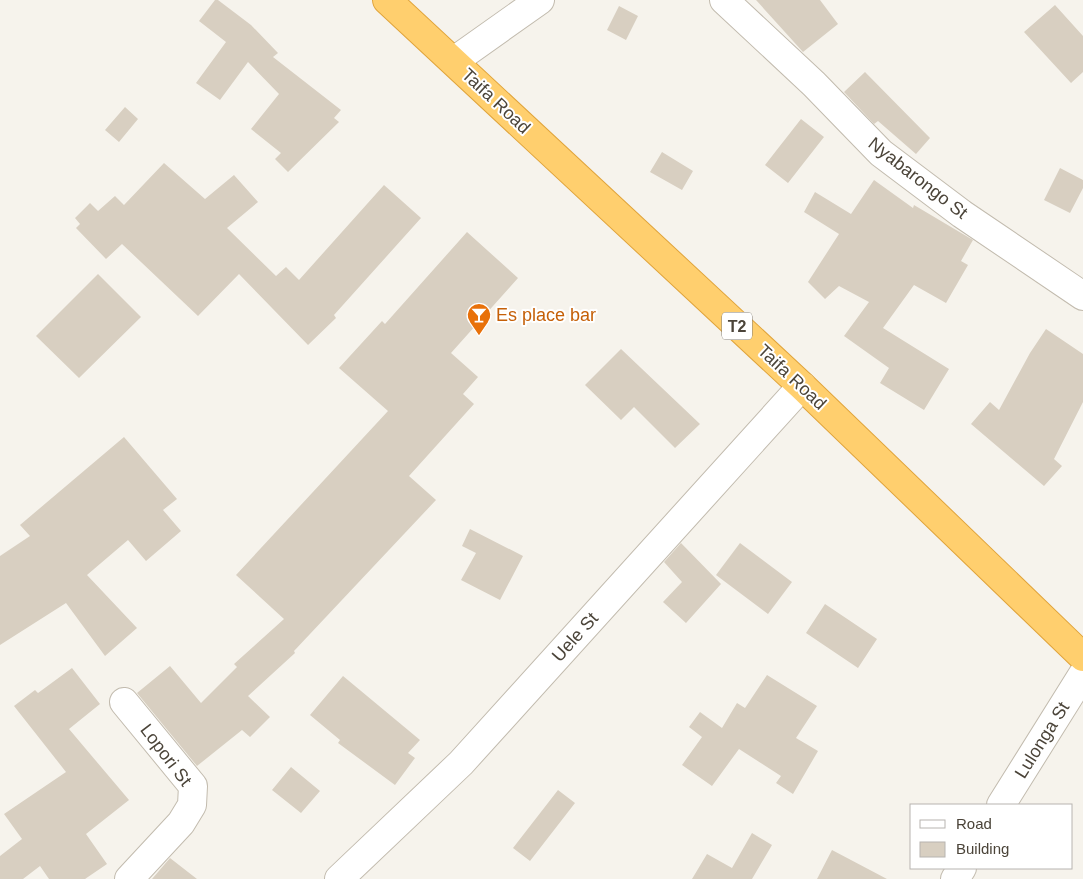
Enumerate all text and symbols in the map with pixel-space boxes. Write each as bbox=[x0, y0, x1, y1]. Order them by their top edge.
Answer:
street label: Taifa Road bbox=[458, 64, 534, 138]
street label: Nyabarongo St bbox=[865, 133, 971, 223]
bar icon: Es place bar bbox=[466, 302, 492, 336]
place label: Es place bar bbox=[496, 305, 596, 325]
road number: T2 bbox=[722, 312, 752, 340]
street label: Taifa Road bbox=[754, 340, 830, 414]
street label: Uele St bbox=[548, 608, 602, 666]
street label: Lulonga St bbox=[1011, 698, 1073, 782]
street label: Lopori St bbox=[136, 720, 196, 790]
legend bbox=[910, 804, 1073, 869]
text: Road bbox=[956, 815, 992, 832]
text: Building bbox=[956, 840, 1009, 857]

